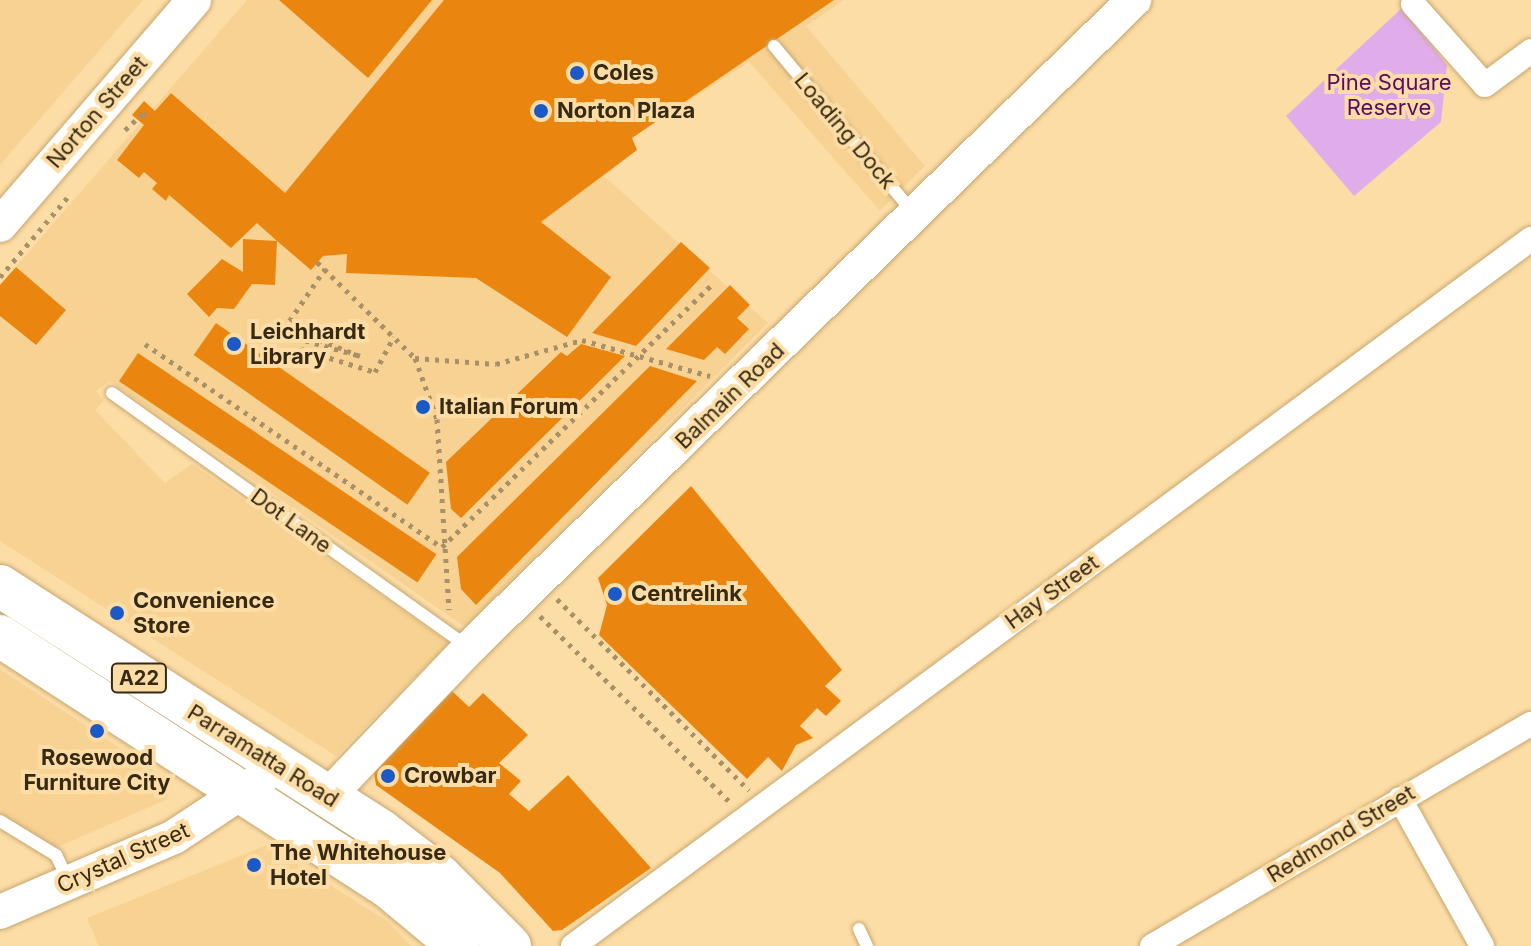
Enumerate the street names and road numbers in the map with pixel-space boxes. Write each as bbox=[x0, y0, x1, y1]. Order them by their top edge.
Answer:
street label: Norton Street bbox=[41, 51, 153, 173]
street label: Loading Dock bbox=[789, 68, 901, 194]
street label: Balmain Road bbox=[670, 337, 790, 455]
street label: Dot Lane bbox=[246, 483, 336, 559]
street label: Hay Street bbox=[1000, 549, 1104, 635]
road number: A22 bbox=[109, 662, 169, 694]
street label: Parramatta Road bbox=[183, 699, 343, 813]
street label: Redmond Street bbox=[1262, 780, 1420, 888]
street label: Crystal Street bbox=[53, 817, 193, 899]

